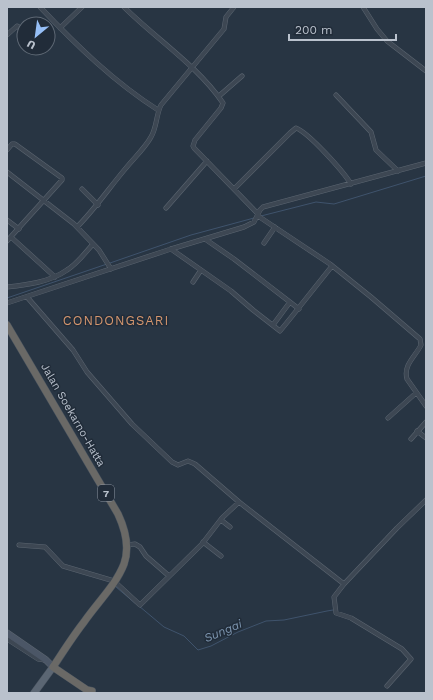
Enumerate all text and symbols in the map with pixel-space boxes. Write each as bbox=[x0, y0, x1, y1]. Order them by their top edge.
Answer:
north arrow bbox=[16, 16, 56, 56]
scale bar bbox=[289, 16, 396, 42]
text: 200 m bbox=[295, 23, 332, 37]
text: U bbox=[25, 37, 38, 52]
district label: CONDONGSARI bbox=[63, 313, 169, 328]
street label: Jalan Soekarno-Hatta bbox=[38, 361, 108, 469]
road number: 7 bbox=[98, 485, 114, 501]
water label: Sungai bbox=[202, 616, 245, 645]

